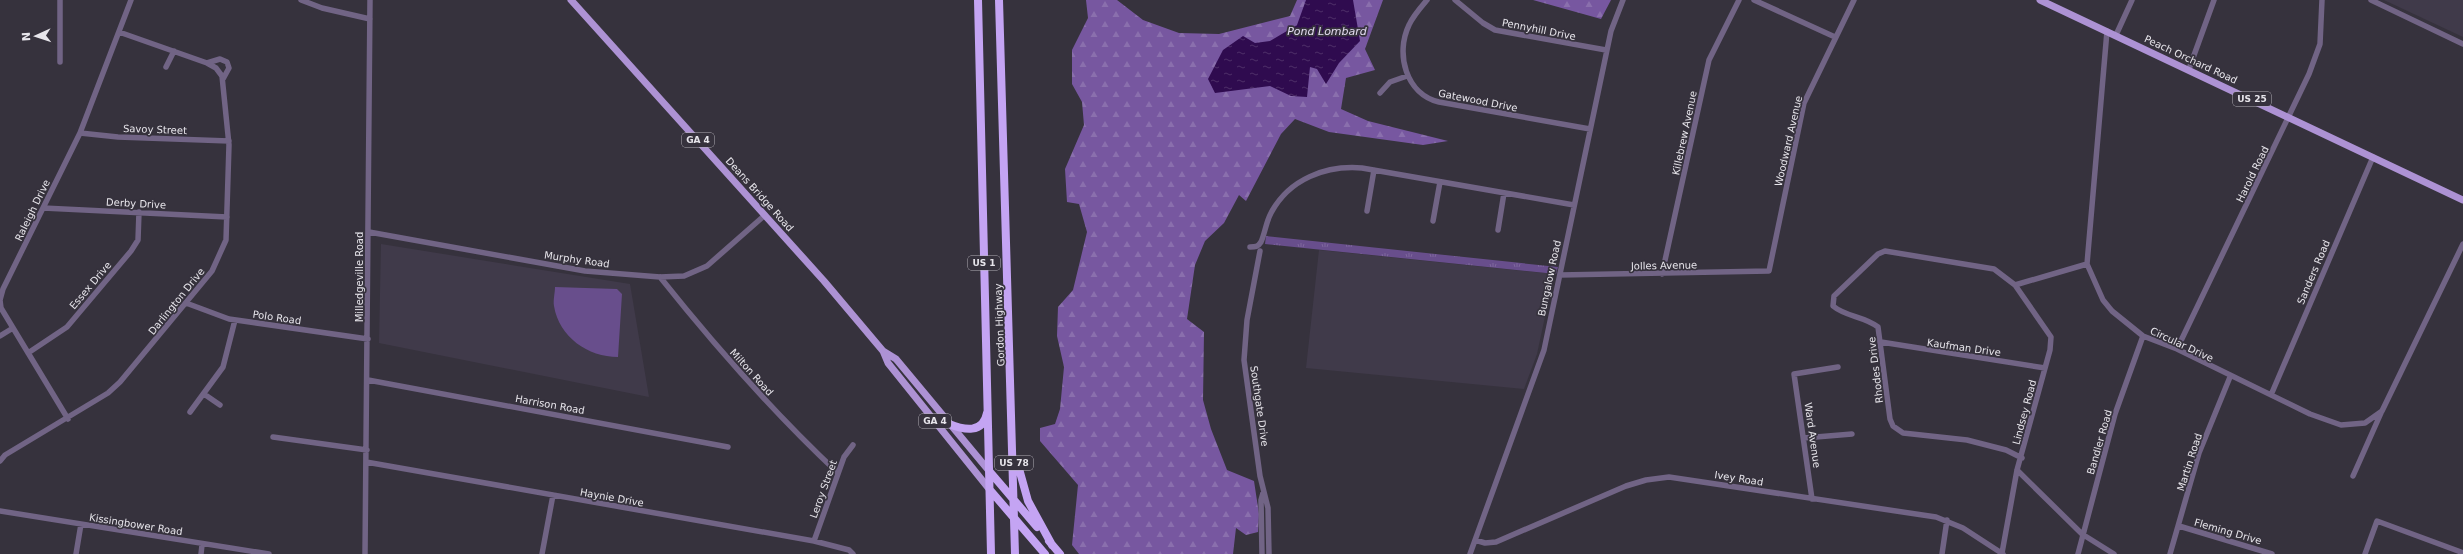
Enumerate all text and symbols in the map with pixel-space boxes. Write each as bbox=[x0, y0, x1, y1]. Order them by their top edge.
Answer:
north arrow bbox=[16, 16, 56, 56]
street label: Pennyhill Drive bbox=[1501, 17, 1577, 42]
water label: Pond Lombard bbox=[1287, 25, 1368, 38]
text: N bbox=[20, 32, 33, 41]
street label: Peach Orchard Road bbox=[2143, 33, 2239, 86]
street label: Gatewood Drive bbox=[1437, 87, 1518, 114]
street label: Killebrew Avenue bbox=[1670, 90, 1699, 176]
road number: US 25 bbox=[2233, 92, 2271, 106]
street label: Woodward Avenue bbox=[1773, 95, 1804, 188]
street label: Savoy Street bbox=[123, 123, 187, 136]
road number: GA 4 bbox=[682, 133, 714, 147]
street label: Harold Road bbox=[2234, 144, 2271, 204]
street label: Deans Bridge Road bbox=[724, 155, 796, 234]
street label: Raleigh Drive bbox=[13, 178, 52, 243]
street label: Derby Drive bbox=[106, 196, 166, 211]
street label: Milledgeville Road bbox=[354, 232, 365, 322]
street label: Sanders Road bbox=[2295, 238, 2332, 306]
street label: Bungalow Road bbox=[1536, 239, 1563, 317]
street label: Murphy Road bbox=[544, 249, 610, 270]
road number: US 1 bbox=[968, 256, 1000, 270]
street label: Essex Drive bbox=[67, 259, 113, 311]
street label: Jolles Avenue bbox=[1630, 259, 1697, 272]
street label: Darlington Drive bbox=[146, 266, 207, 337]
street label: Gordon Highway bbox=[993, 283, 1006, 367]
street label: Polo Road bbox=[252, 309, 302, 326]
street label: Circular Drive bbox=[2148, 325, 2215, 364]
street label: Rhodes Drive bbox=[1866, 336, 1885, 404]
street label: Kaufman Drive bbox=[1926, 337, 2002, 358]
street label: Milton Road bbox=[728, 347, 775, 398]
street label: Southgate Drive bbox=[1248, 365, 1271, 447]
street label: Lindsey Road bbox=[2011, 379, 2038, 446]
street label: Harrison Road bbox=[514, 393, 586, 416]
street label: Ward Avenue bbox=[1802, 402, 1823, 469]
street label: Bandler Road bbox=[2085, 408, 2114, 476]
road number: GA 4 bbox=[919, 414, 951, 428]
street label: Martin Road bbox=[2175, 432, 2204, 492]
road number: US 78 bbox=[995, 456, 1033, 470]
street label: Leroy Street bbox=[808, 459, 839, 520]
street label: Ivey Road bbox=[1714, 469, 1764, 488]
street label: Haynie Drive bbox=[579, 486, 645, 509]
street label: Kissingbower Road bbox=[88, 512, 183, 537]
street label: Fleming Drive bbox=[2193, 517, 2263, 546]

